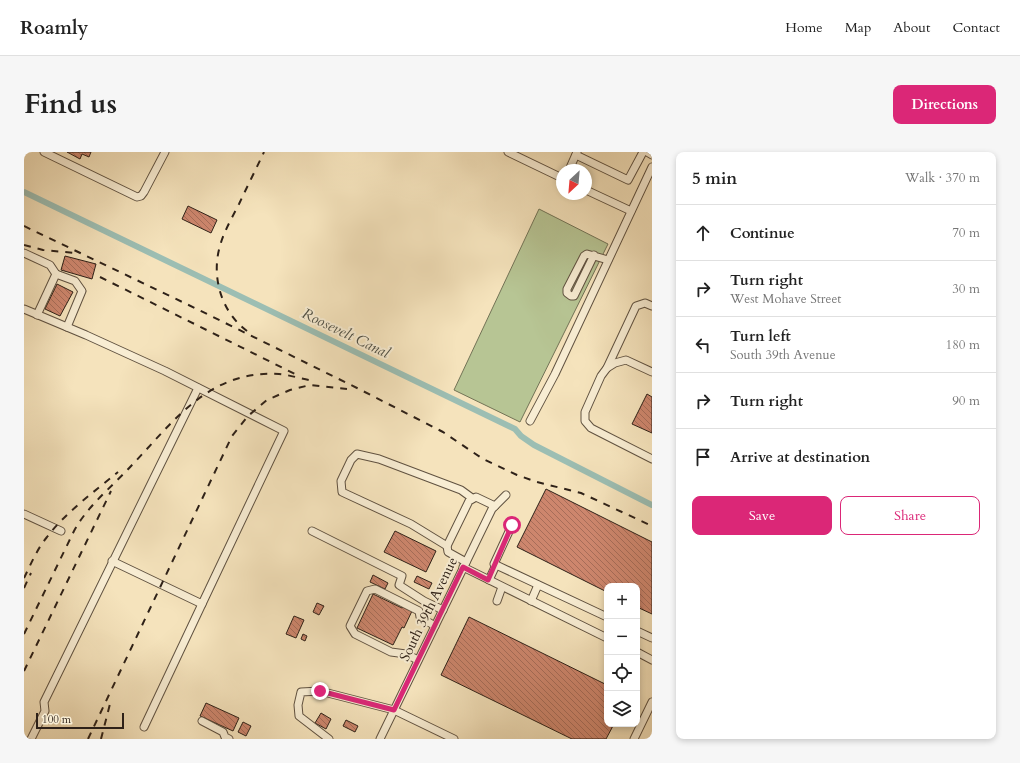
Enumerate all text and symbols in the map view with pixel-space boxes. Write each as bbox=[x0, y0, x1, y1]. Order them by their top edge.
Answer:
text: Roamly bbox=[20, 15, 88, 41]
text: Home bbox=[785, 18, 823, 37]
text: Map bbox=[845, 18, 871, 37]
text: About bbox=[893, 18, 930, 37]
text: Contact bbox=[952, 18, 1000, 37]
text: Find us bbox=[24, 85, 117, 123]
button: Directions bbox=[893, 85, 996, 124]
north arrow bbox=[556, 164, 592, 200]
text: 5 min bbox=[692, 167, 737, 190]
text: Walk · 370 m bbox=[905, 169, 980, 187]
icon: ahead bbox=[692, 222, 714, 244]
text: Continue bbox=[730, 223, 795, 243]
text: 70 m bbox=[952, 224, 980, 242]
text: Turn right bbox=[730, 270, 803, 290]
icon: right bbox=[692, 278, 714, 300]
text: 30 m bbox=[952, 280, 980, 298]
text: West Mohave Street bbox=[730, 290, 841, 308]
water label: Roosevelt Canal bbox=[299, 303, 394, 363]
text: Turn left bbox=[730, 326, 791, 346]
icon: left bbox=[692, 334, 714, 356]
text: 180 m bbox=[946, 336, 980, 354]
text: South 39th Avenue bbox=[730, 346, 836, 364]
icon: right bbox=[692, 390, 714, 412]
text: Turn right bbox=[730, 391, 803, 411]
text: 90 m bbox=[952, 392, 980, 410]
icon: arrive bbox=[692, 446, 714, 468]
text: Arrive at destination bbox=[730, 447, 870, 467]
button: Save bbox=[692, 496, 832, 535]
button: Share bbox=[840, 496, 980, 535]
route start bbox=[503, 516, 521, 534]
street label: South 39th Avenue bbox=[395, 554, 462, 665]
map controls bbox=[604, 583, 640, 727]
button: + bbox=[604, 583, 640, 619]
button: − bbox=[604, 619, 640, 655]
button: locate bbox=[604, 655, 640, 691]
route end bbox=[311, 682, 329, 700]
button: layers bbox=[604, 691, 640, 727]
scale bar bbox=[36, 711, 124, 730]
text: 100 m bbox=[42, 712, 71, 727]

